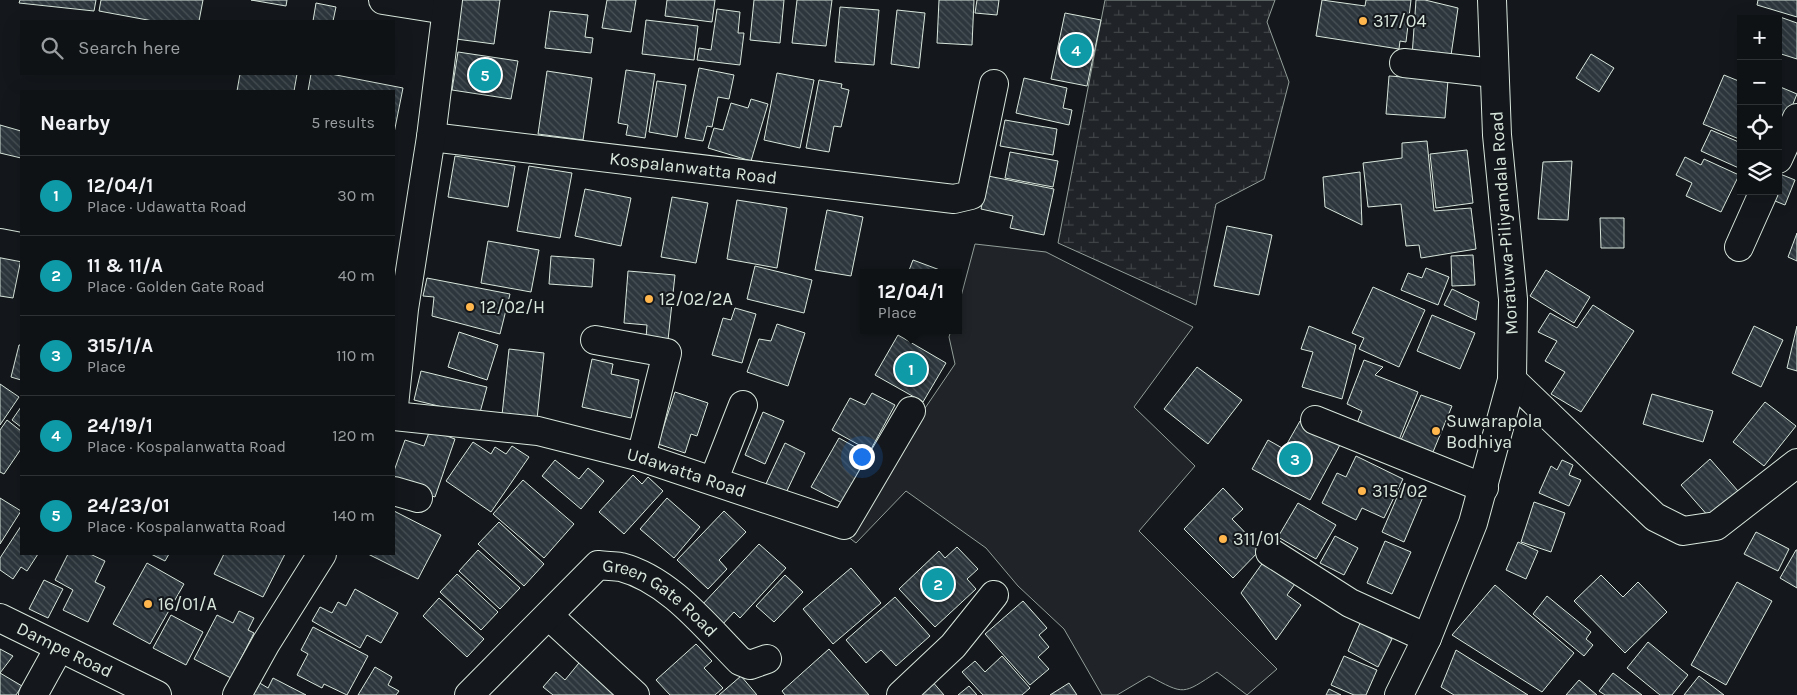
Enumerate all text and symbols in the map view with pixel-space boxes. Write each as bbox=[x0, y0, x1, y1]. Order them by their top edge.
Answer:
place label: 317/04 bbox=[1373, 10, 1427, 32]
marker: 317/04 bbox=[1357, 15, 1369, 27]
map controls bbox=[1737, 15, 1782, 195]
button: + bbox=[1737, 15, 1782, 60]
search box bbox=[20, 20, 395, 75]
pin: 4 bbox=[1060, 31, 1092, 69]
icon: search bbox=[38, 34, 66, 62]
text: Search here bbox=[78, 37, 180, 59]
pin: 5 bbox=[469, 56, 501, 94]
button: − bbox=[1737, 60, 1782, 105]
button: locate bbox=[1737, 105, 1782, 150]
street label: Moratuwa-Piliyandala Road bbox=[1485, 110, 1523, 336]
text: Nearby bbox=[40, 111, 110, 135]
text: 5 results bbox=[311, 113, 375, 132]
street label: Kospalanwatta Road bbox=[608, 147, 778, 189]
button: layers bbox=[1737, 150, 1782, 195]
text: 12/04/1 bbox=[87, 175, 153, 197]
text: 1 bbox=[53, 186, 59, 205]
text: 30 m bbox=[337, 186, 375, 205]
text: Place · Udawatta Road bbox=[87, 197, 247, 216]
text: 11 & 11/A bbox=[87, 255, 163, 277]
text: 2 bbox=[51, 266, 61, 285]
text: 40 m bbox=[338, 266, 375, 285]
popup bbox=[860, 269, 962, 334]
text: Place · Golden Gate Road bbox=[87, 277, 265, 296]
text: 12/04/1 bbox=[878, 281, 944, 303]
place label: 12/02/2A bbox=[659, 288, 733, 310]
marker: 12/02/2A bbox=[643, 293, 655, 305]
place label: 12/02/H bbox=[480, 296, 545, 318]
marker: 12/02/H bbox=[464, 301, 476, 313]
text: Place bbox=[878, 303, 916, 322]
text: 315/1/A bbox=[87, 335, 153, 357]
text: 3 bbox=[51, 346, 61, 365]
text: 110 m bbox=[336, 346, 375, 365]
pin: 1 bbox=[895, 350, 927, 388]
text: Place bbox=[87, 357, 126, 376]
place label: Suwarapola Bodhiya bbox=[1446, 410, 1542, 453]
text: 24/19/1 bbox=[87, 415, 153, 437]
marker: Suwarapola Bodhiya bbox=[1430, 425, 1442, 437]
text: 4 bbox=[51, 426, 61, 445]
text: 120 m bbox=[332, 426, 375, 445]
text: Place · Kospalanwatta Road bbox=[87, 437, 286, 456]
pin: 3 bbox=[1279, 440, 1311, 478]
street label: Udawatta Road bbox=[624, 443, 749, 502]
your location bbox=[849, 444, 875, 470]
place label: 315/02 bbox=[1372, 480, 1428, 502]
marker: 315/02 bbox=[1356, 485, 1368, 497]
text: 24/23/01 bbox=[87, 495, 170, 517]
text: 5 bbox=[51, 506, 61, 525]
text: 140 m bbox=[333, 506, 375, 525]
text: Place · Kospalanwatta Road bbox=[87, 517, 286, 536]
place label: 311/01 bbox=[1233, 528, 1280, 550]
marker: 311/01 bbox=[1217, 533, 1229, 545]
street label: Green Gate Road bbox=[602, 555, 722, 642]
pin: 2 bbox=[922, 565, 954, 603]
place label: 16/01/A bbox=[158, 593, 217, 615]
marker: 16/01/A bbox=[142, 598, 154, 610]
street label: Dampe Road bbox=[13, 617, 116, 683]

